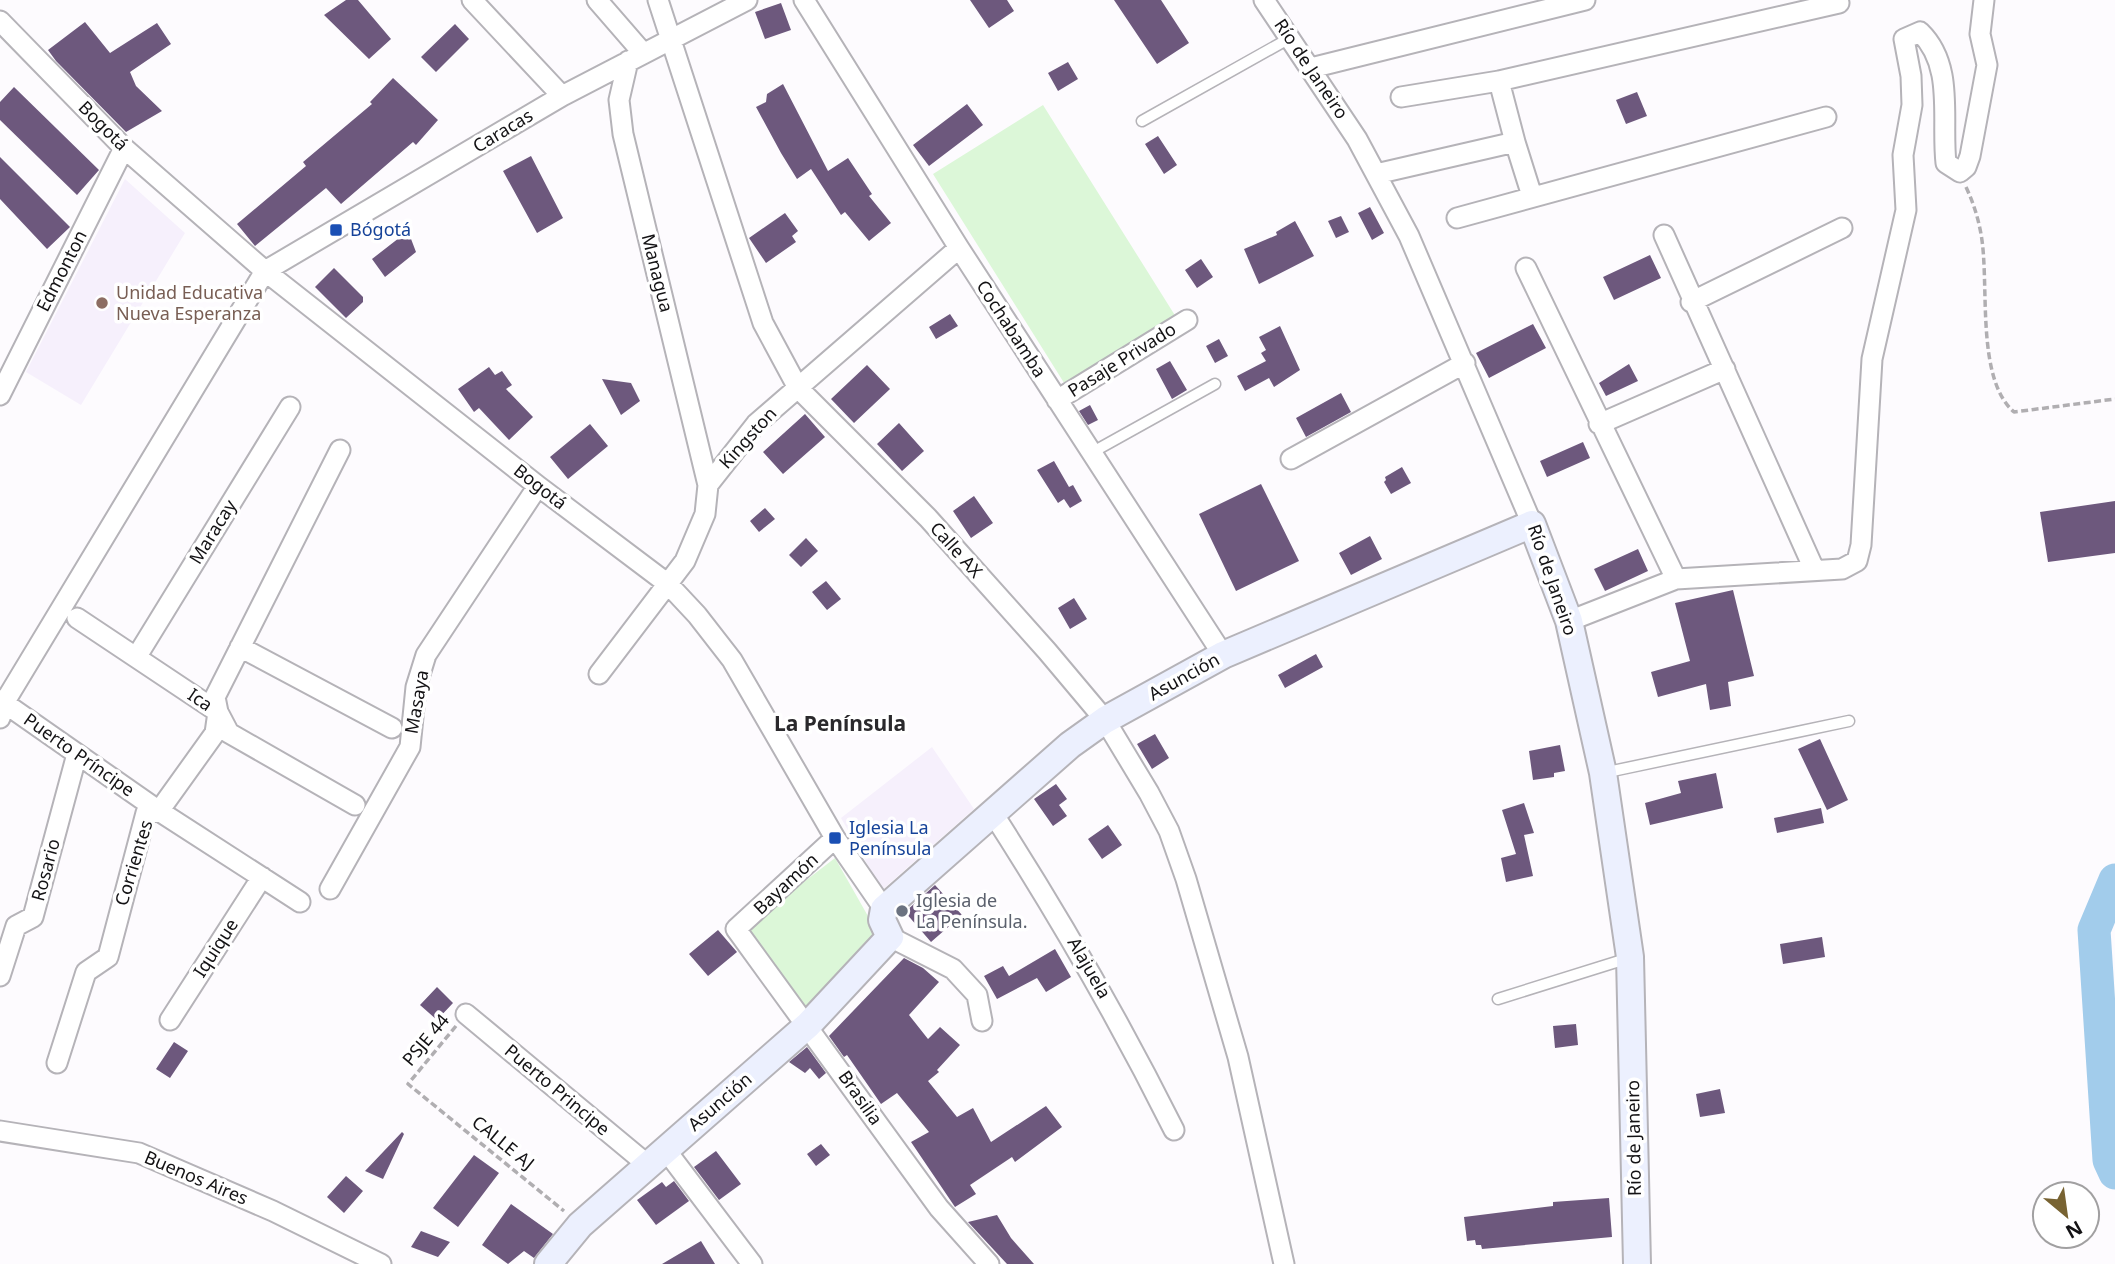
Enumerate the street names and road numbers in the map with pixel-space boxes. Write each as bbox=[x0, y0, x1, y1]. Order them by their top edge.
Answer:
street label: Río de Janeiro bbox=[1269, 14, 1354, 123]
street label: Bogotá bbox=[74, 95, 134, 155]
street label: Caracas bbox=[468, 103, 537, 157]
street label: Edmonton bbox=[30, 226, 92, 315]
street label: Managua bbox=[637, 231, 679, 314]
street label: Cochabamba bbox=[971, 275, 1052, 382]
street label: Pasaje Privado bbox=[1063, 316, 1180, 402]
street label: Kingston bbox=[713, 401, 781, 473]
street label: Bogotá bbox=[509, 458, 572, 514]
street label: Maracay bbox=[183, 494, 242, 568]
street label: Calle AX bbox=[925, 516, 989, 583]
street label: Río de Janeiro bbox=[1523, 521, 1583, 639]
street label: Asunción bbox=[1144, 647, 1223, 705]
street label: Masaya bbox=[399, 668, 433, 736]
street label: Ica bbox=[184, 682, 218, 716]
street label: Puerto Príncipe bbox=[19, 707, 140, 801]
street label: Corrientes bbox=[109, 817, 157, 908]
street label: Rosario bbox=[25, 836, 65, 904]
street label: Bayamón bbox=[748, 847, 823, 919]
street label: Iquique bbox=[187, 914, 243, 981]
street label: Alajuela bbox=[1063, 933, 1117, 1002]
street label: PSJE 44 bbox=[396, 1008, 454, 1070]
street label: Puerto Principe bbox=[500, 1038, 615, 1140]
street label: Brasilia bbox=[833, 1065, 888, 1130]
street label: Asunción bbox=[682, 1067, 757, 1136]
street label: Río de Janeiro bbox=[1620, 1080, 1646, 1196]
street label: CALLE AJ bbox=[467, 1110, 540, 1175]
street label: Buenos Aires bbox=[141, 1144, 252, 1210]

